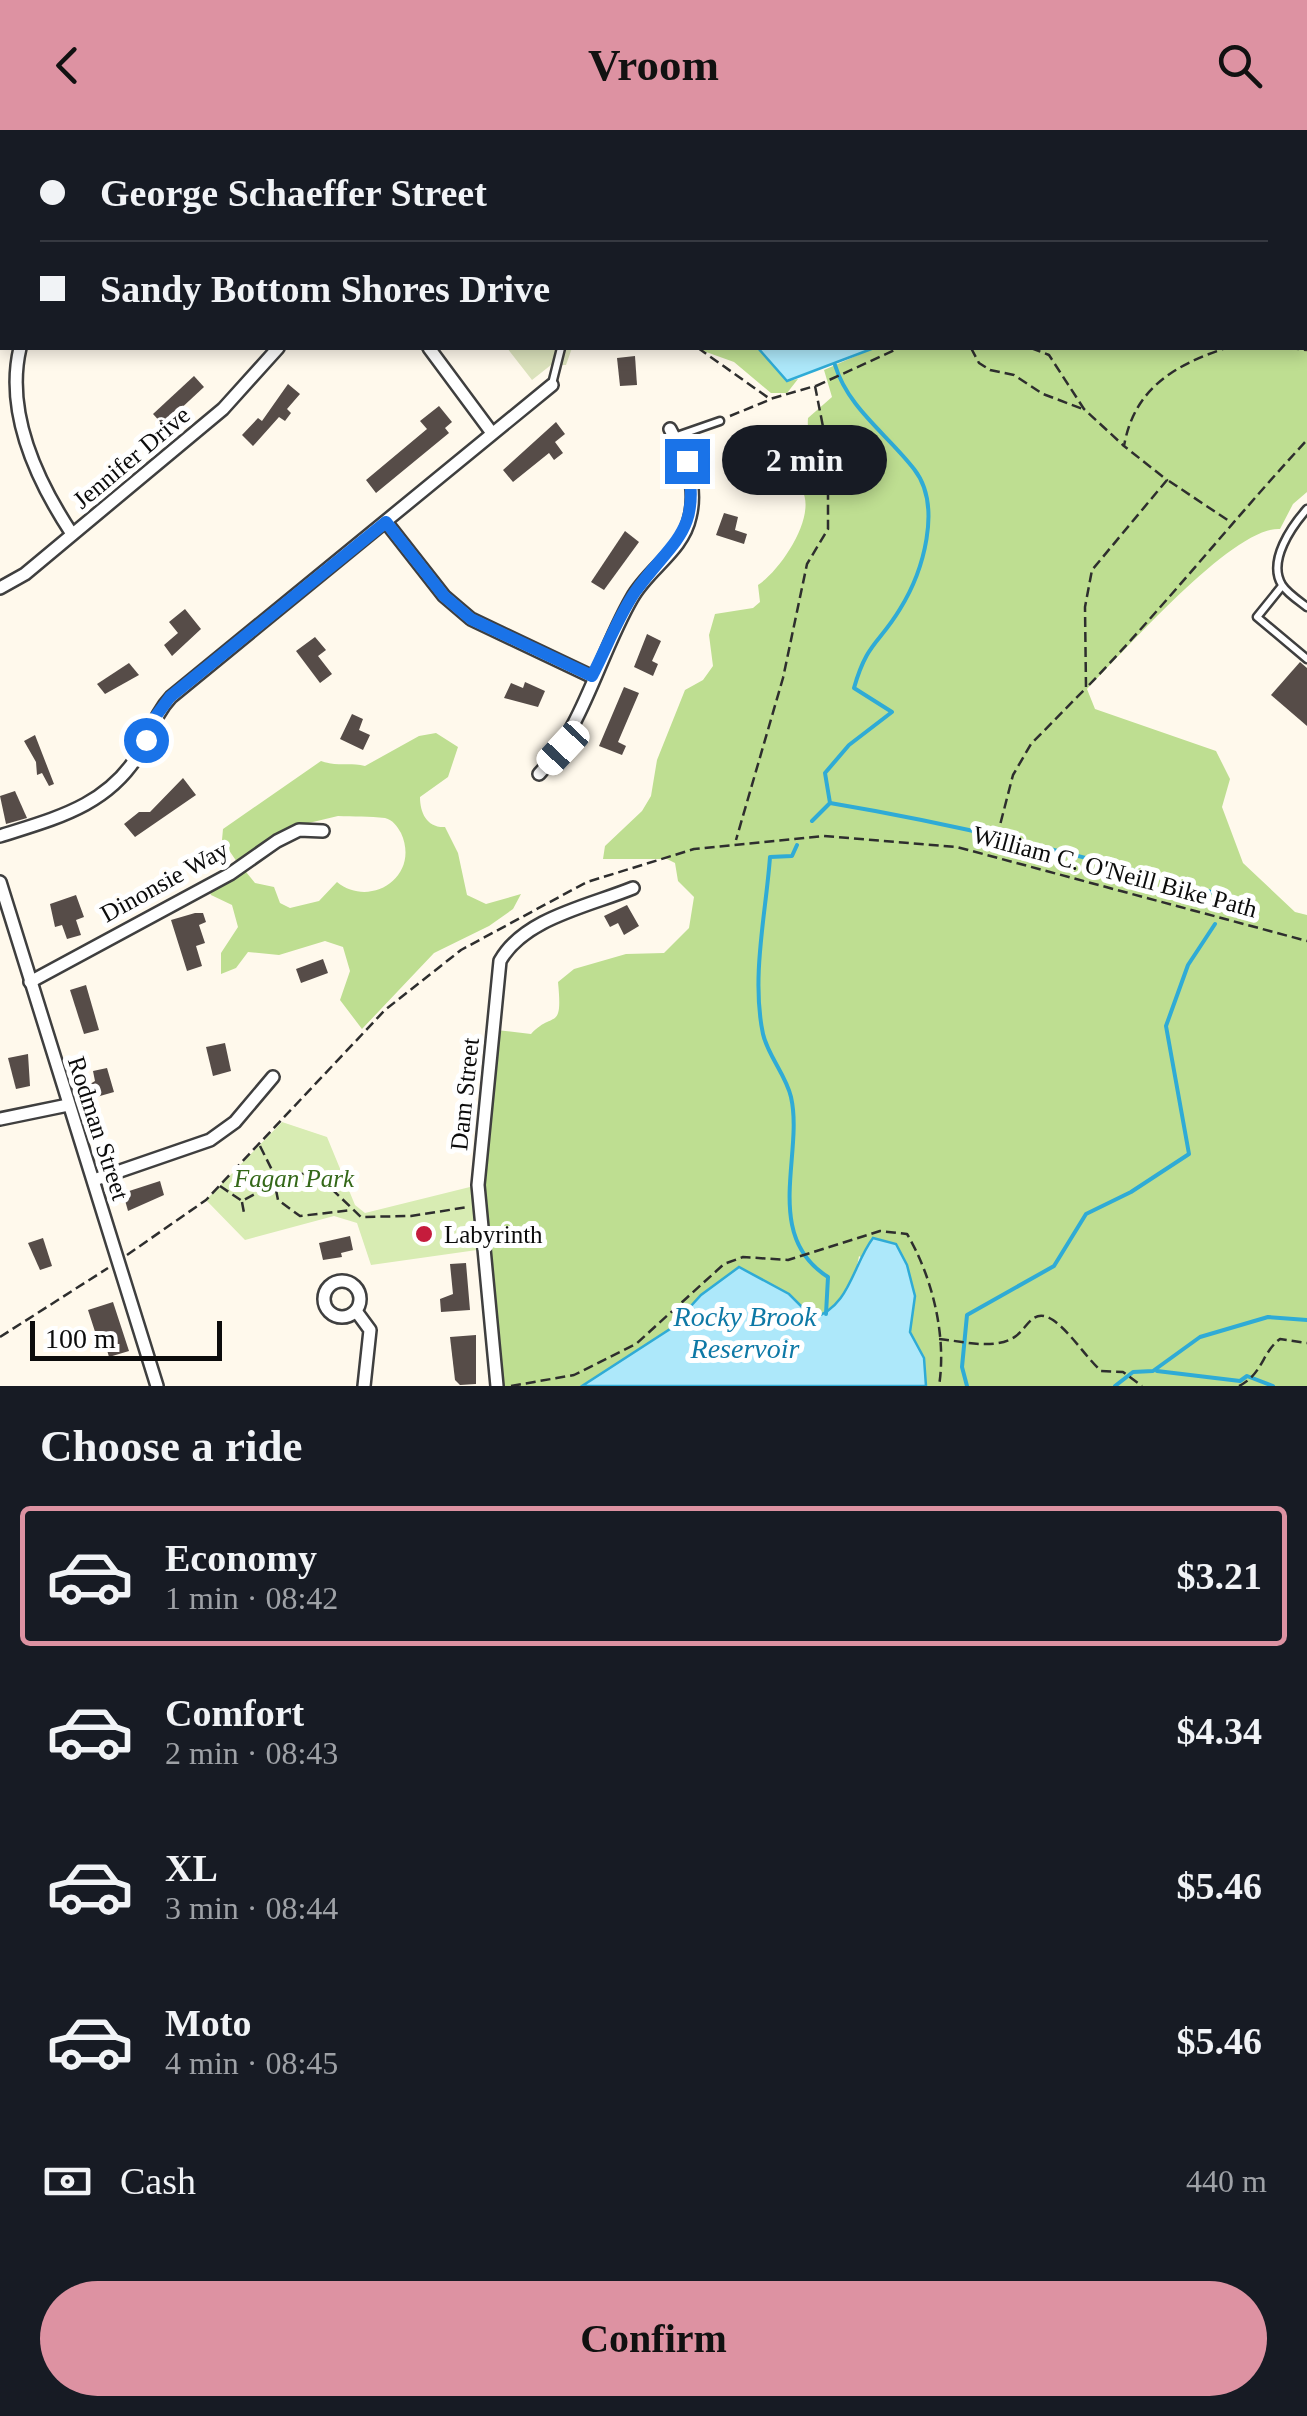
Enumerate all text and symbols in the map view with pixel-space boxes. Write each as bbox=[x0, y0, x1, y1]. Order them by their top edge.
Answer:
icon: back bbox=[40, 38, 95, 93]
icon: search bbox=[1212, 38, 1267, 93]
text: Vroom bbox=[588, 40, 719, 90]
text: George Schaeffer Street bbox=[100, 172, 487, 214]
text: Sandy Bottom Shores Drive bbox=[100, 268, 550, 310]
street label: Jennifer Drive bbox=[68, 401, 195, 514]
callout: 2 min bbox=[722, 426, 887, 496]
route end bbox=[665, 439, 710, 484]
text: 2 min bbox=[766, 442, 843, 478]
car bbox=[532, 716, 594, 780]
route start bbox=[124, 718, 169, 763]
street label: William C. O'Neill Bike Path bbox=[970, 821, 1260, 923]
street label: Dinonsie Way bbox=[96, 835, 233, 927]
street label: Dam Street bbox=[445, 1036, 484, 1152]
street label: Rodman Street bbox=[63, 1053, 134, 1203]
park label: Fagan Park bbox=[233, 1165, 355, 1192]
place label: Labyrinth bbox=[444, 1221, 543, 1248]
marker: Labyrinth bbox=[413, 1223, 435, 1245]
water label: Rocky Brook Reservoir bbox=[673, 1301, 817, 1364]
scale bar bbox=[30, 1316, 222, 1360]
text: 100 m bbox=[45, 1323, 116, 1354]
text: Choose a ride bbox=[40, 1421, 303, 1471]
icon: car bbox=[45, 1531, 135, 1621]
text: Economy bbox=[165, 1537, 317, 1579]
text: $3.21 bbox=[1177, 1555, 1262, 1597]
text: 1 min · 08:42 bbox=[165, 1580, 338, 1616]
icon: car bbox=[45, 1686, 135, 1776]
text: Comfort bbox=[165, 1692, 304, 1734]
text: $4.34 bbox=[1177, 1710, 1262, 1752]
text: 2 min · 08:43 bbox=[165, 1735, 338, 1771]
icon: car bbox=[45, 1841, 135, 1931]
text: XL bbox=[165, 1847, 218, 1889]
text: $5.46 bbox=[1177, 1865, 1262, 1907]
text: 3 min · 08:44 bbox=[165, 1890, 338, 1926]
icon: car bbox=[45, 1996, 135, 2086]
text: Moto bbox=[165, 2002, 252, 2044]
text: $5.46 bbox=[1177, 2020, 1262, 2062]
text: 4 min · 08:45 bbox=[165, 2045, 338, 2081]
icon: cash bbox=[40, 2154, 95, 2209]
text: Cash bbox=[120, 2160, 196, 2202]
text: 440 m bbox=[1186, 2163, 1267, 2199]
button: Confirm bbox=[40, 2281, 1267, 2396]

